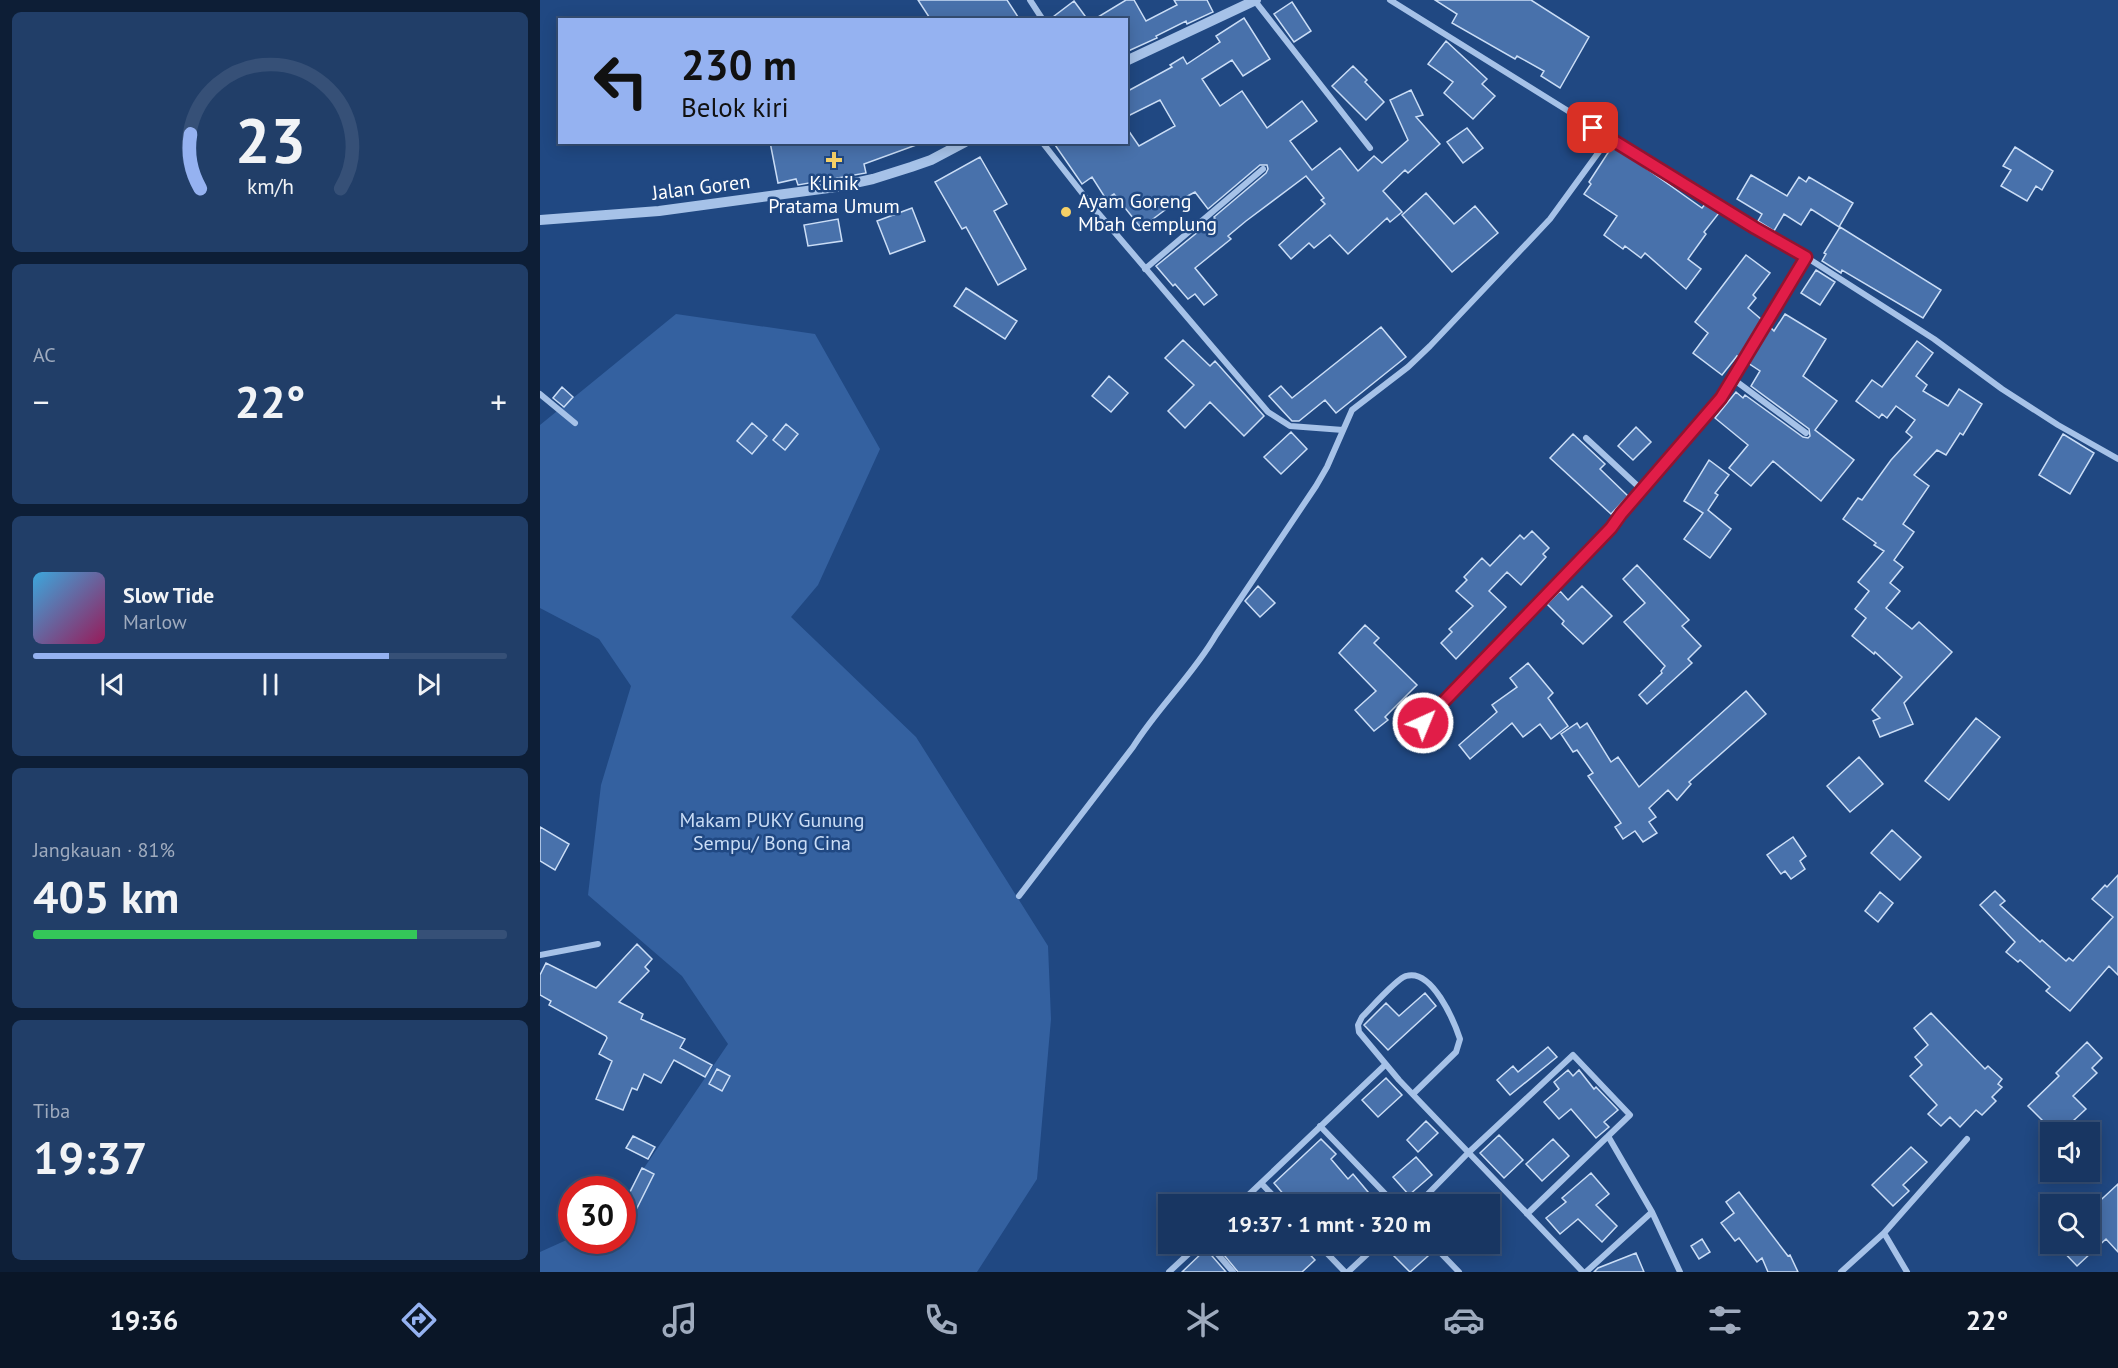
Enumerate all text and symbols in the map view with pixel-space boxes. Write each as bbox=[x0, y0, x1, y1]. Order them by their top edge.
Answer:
text: 230 m bbox=[681, 37, 797, 92]
icon: left bbox=[582, 42, 660, 120]
text: Belok kiri bbox=[681, 90, 789, 124]
text: 23 bbox=[235, 99, 305, 180]
pin bbox=[1567, 102, 1618, 153]
icon: arrive bbox=[1576, 111, 1609, 144]
marker: Klinik Pratama Umum bbox=[825, 151, 843, 169]
street label: Jalan Goren bbox=[649, 168, 752, 206]
place label: Klinik Pratama Umum bbox=[768, 170, 900, 219]
text: km/h bbox=[246, 172, 293, 200]
place label: Ayam Goreng Mbah Cemplung bbox=[1078, 188, 1217, 237]
marker: Ayam Goreng Mbah Cemplung bbox=[1059, 205, 1073, 219]
text: AC bbox=[33, 342, 56, 368]
text: 22° bbox=[235, 372, 305, 430]
text: − bbox=[33, 380, 50, 423]
text: + bbox=[490, 380, 507, 423]
text: Slow Tide bbox=[123, 581, 214, 609]
text: Marlow bbox=[123, 609, 187, 635]
icon: previous bbox=[96, 668, 129, 701]
icon: pause bbox=[254, 668, 287, 701]
icon: next bbox=[412, 668, 445, 701]
position arrow bbox=[1391, 691, 1455, 755]
park label: Makam PUKY Gunung Sempu/ Bong Cina bbox=[679, 807, 865, 856]
text: Jangkauan · 81% bbox=[33, 837, 175, 863]
text: 405 km bbox=[33, 867, 179, 925]
text: Tiba bbox=[33, 1098, 70, 1124]
map controls bbox=[2040, 1122, 2100, 1254]
button: sound bbox=[2040, 1122, 2100, 1182]
text: 19:37 bbox=[33, 1128, 147, 1186]
speed limit sign: 30 bbox=[558, 1176, 636, 1254]
button: search bbox=[2040, 1194, 2100, 1254]
text: 19:37 · 1 mnt · 320 m bbox=[1227, 1210, 1431, 1238]
icon: directions bbox=[398, 1299, 440, 1341]
icon: music bbox=[659, 1299, 701, 1341]
icon: phone bbox=[920, 1299, 962, 1341]
icon: climate bbox=[1182, 1299, 1224, 1341]
icon: car bbox=[1443, 1299, 1485, 1341]
icon: filters bbox=[1704, 1299, 1746, 1341]
text: 19:36 bbox=[110, 1303, 178, 1337]
text: 22° bbox=[1966, 1303, 2008, 1337]

